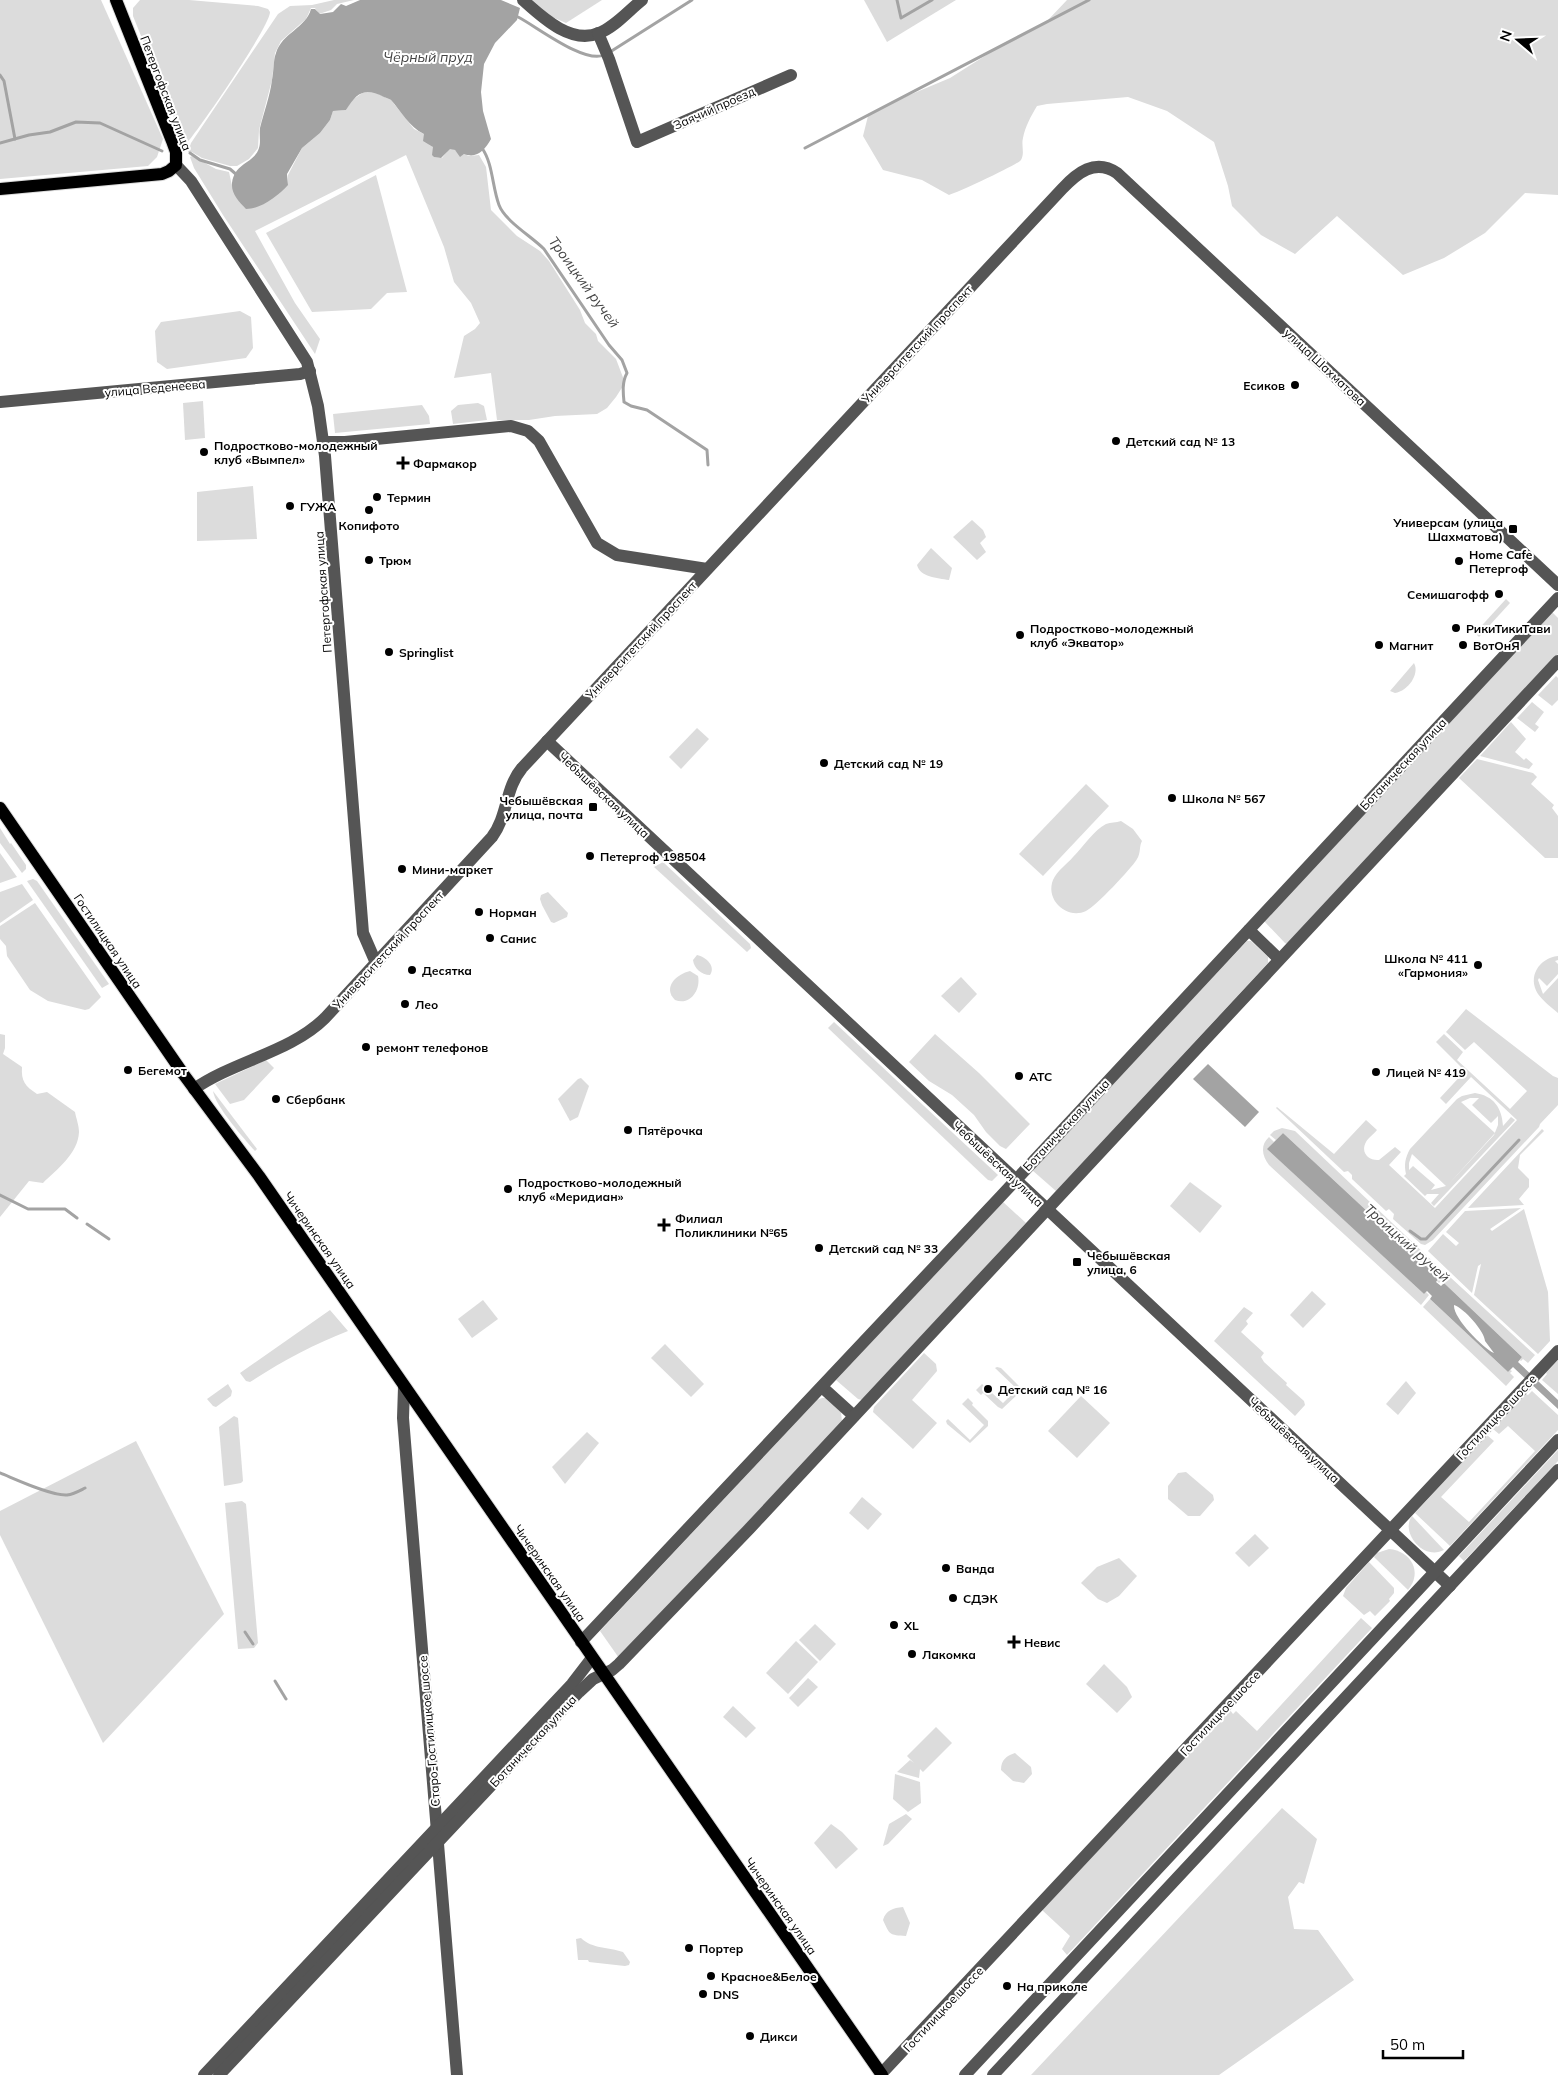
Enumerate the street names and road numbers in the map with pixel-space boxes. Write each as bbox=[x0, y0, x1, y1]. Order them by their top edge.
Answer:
street label: Петергофская улица bbox=[137, 33, 195, 153]
street label: Заячий проезд bbox=[671, 83, 757, 133]
street label: Университетский проспект bbox=[858, 281, 976, 407]
street label: улица Шахматова bbox=[1281, 325, 1369, 409]
street label: улица Веденеева bbox=[104, 376, 206, 400]
street label: Петергофская улица bbox=[311, 531, 335, 653]
street label: Университетский проспект bbox=[582, 577, 700, 703]
street label: Ботаническая улица bbox=[1357, 715, 1449, 813]
street label: Чебышёвская улица bbox=[556, 749, 652, 841]
street label: Университетский проспект bbox=[329, 887, 447, 1013]
street label: Гостилицкая улица bbox=[71, 891, 145, 991]
street label: Ботаническая улица bbox=[1020, 1076, 1112, 1174]
street label: Чебышёвская улица bbox=[950, 1118, 1046, 1210]
street label: Чичеринская улица bbox=[281, 1189, 359, 1291]
street label: Гостилицкое шоссе bbox=[1453, 1371, 1540, 1463]
street label: Чебышёвская улица bbox=[1246, 1394, 1342, 1486]
street label: Чичеринская улица bbox=[511, 1522, 589, 1624]
street label: Старо-Гостилицкое шоссе bbox=[415, 1654, 443, 1807]
street label: Гостилицкое шоссе bbox=[1177, 1667, 1264, 1759]
street label: Ботаническая улица bbox=[487, 1692, 579, 1790]
street label: Чичеринская улица bbox=[742, 1855, 820, 1957]
street label: Гостилицкое шоссе bbox=[900, 1963, 987, 2055]

